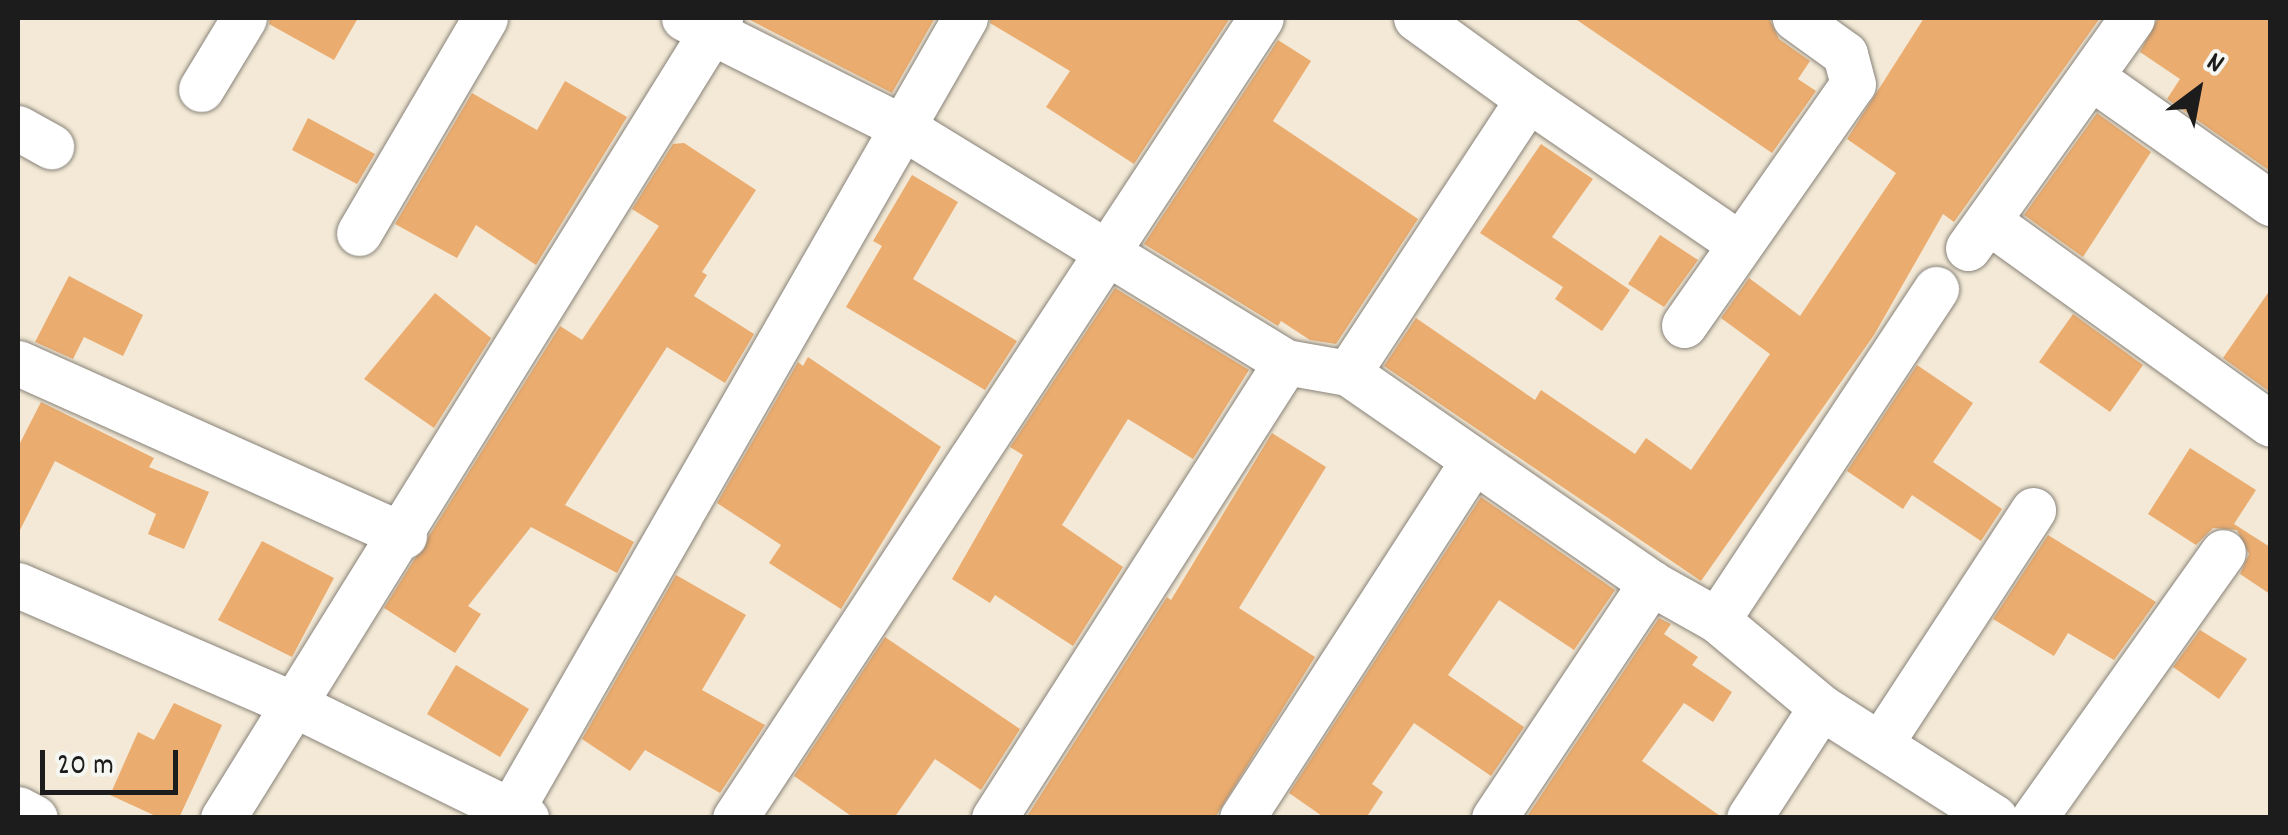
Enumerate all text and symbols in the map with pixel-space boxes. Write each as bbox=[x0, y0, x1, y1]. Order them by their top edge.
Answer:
north arrow bbox=[2148, 40, 2248, 140]
text: N bbox=[2197, 44, 2230, 85]
scale bar bbox=[45, 730, 182, 792]
text: 20 m bbox=[57, 746, 114, 789]

